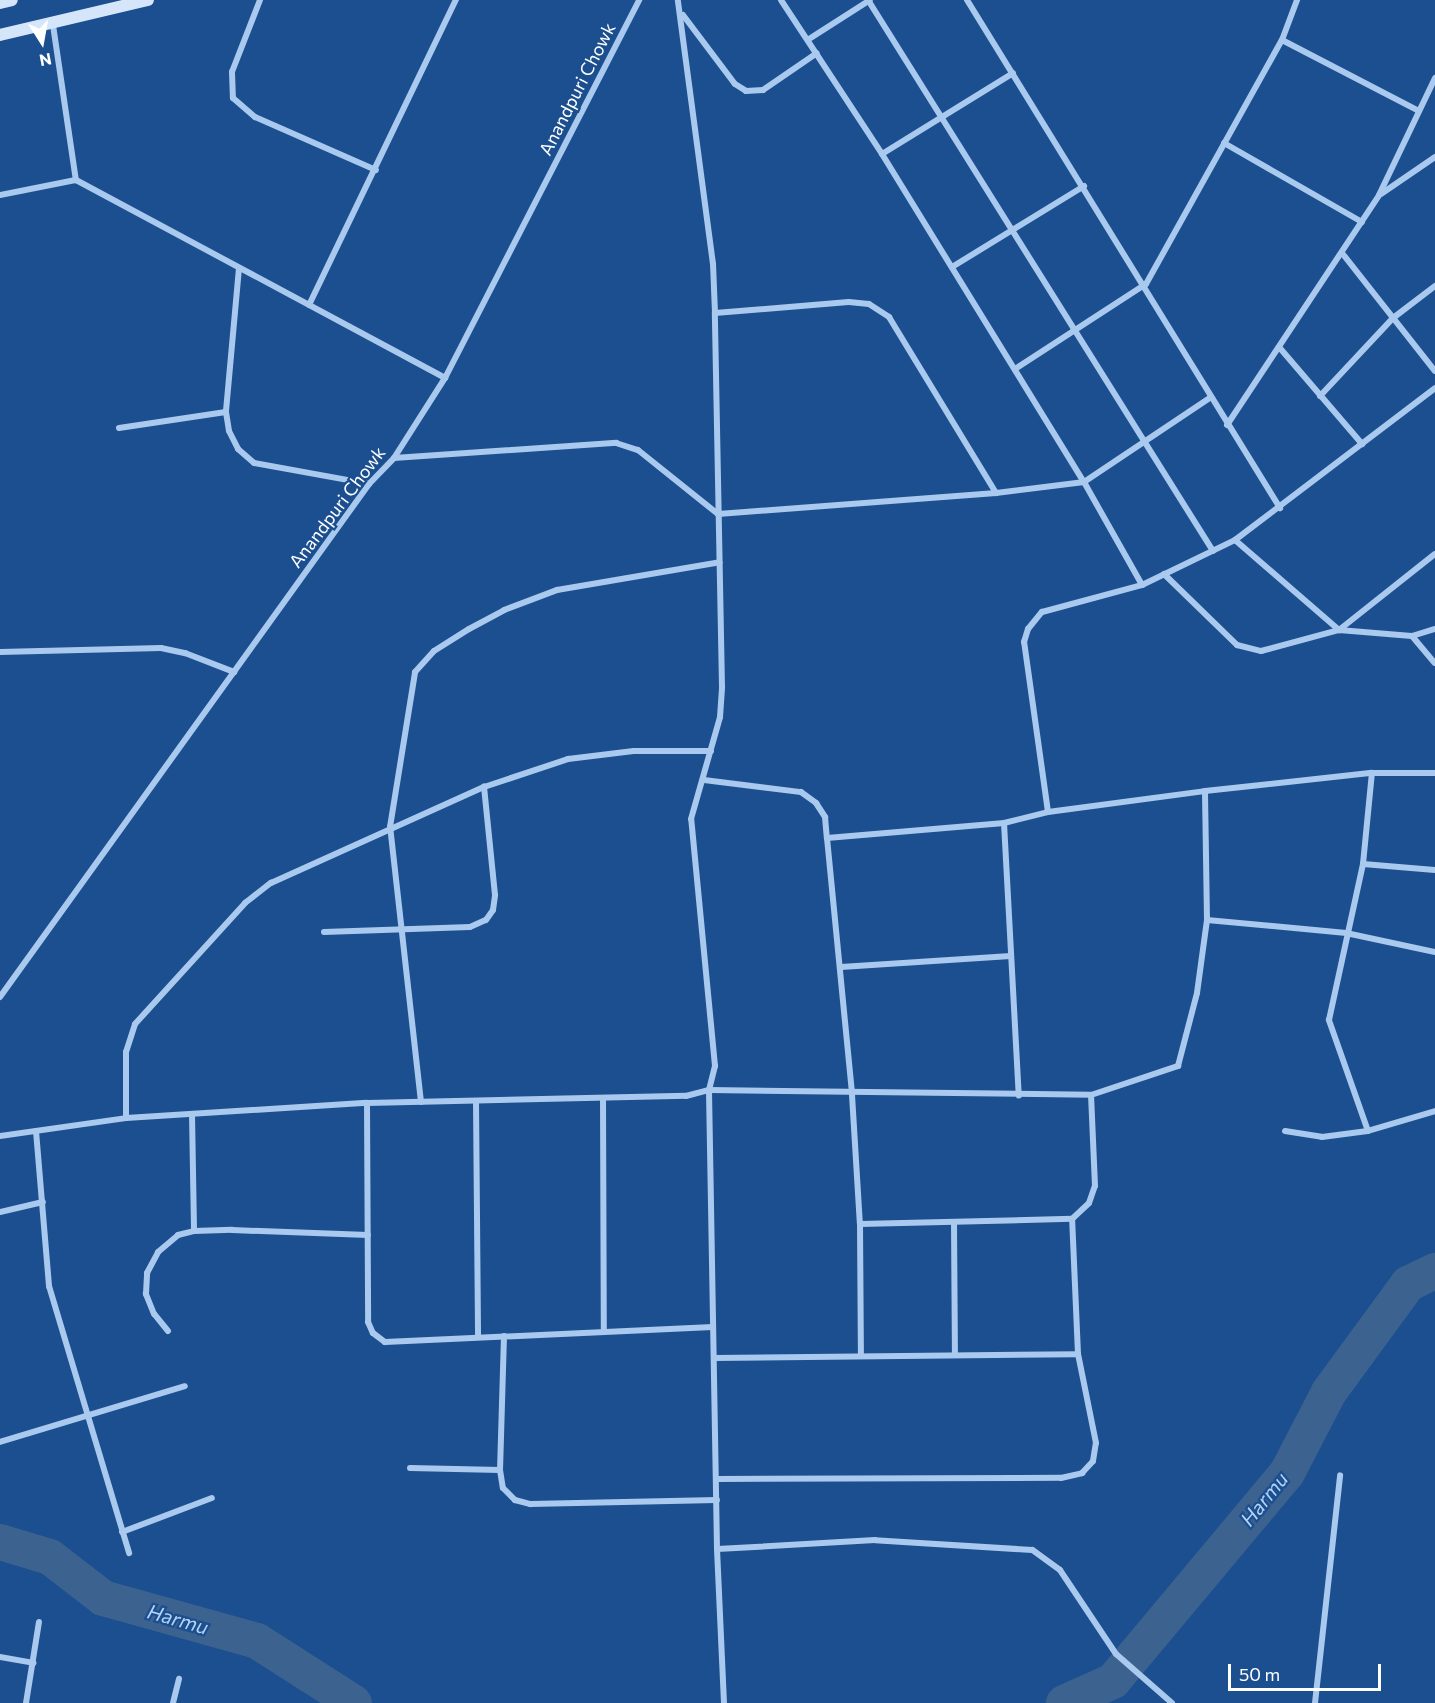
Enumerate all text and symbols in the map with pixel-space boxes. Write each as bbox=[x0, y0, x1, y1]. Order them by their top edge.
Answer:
north arrow bbox=[12, 12, 72, 72]
street label: Anandpuri Chowk bbox=[534, 19, 620, 159]
text: N bbox=[38, 50, 53, 71]
street label: Anandpuri Chowk bbox=[284, 442, 390, 572]
water label: Harmu bbox=[1235, 1467, 1293, 1531]
water label: Harmu bbox=[145, 1599, 211, 1639]
scale bar bbox=[1231, 1652, 1384, 1690]
text: 50 m bbox=[1239, 1663, 1280, 1685]

